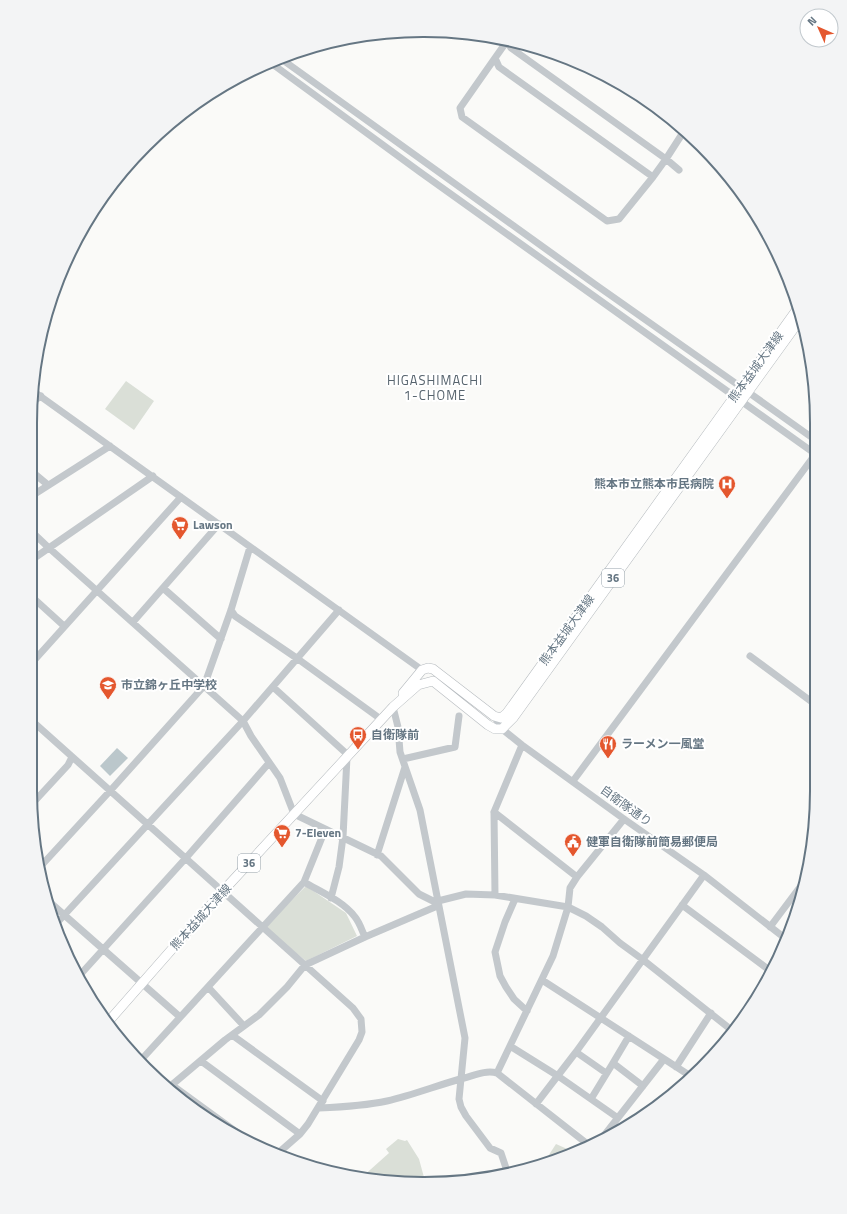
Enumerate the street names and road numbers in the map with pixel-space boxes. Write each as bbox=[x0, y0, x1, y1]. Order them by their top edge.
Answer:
street label: 熊本益城大津線 bbox=[723, 327, 788, 406]
road number: 36 bbox=[602, 569, 624, 587]
street label: 熊本益城大津線 bbox=[534, 590, 599, 669]
street label: 自衛隊通り bbox=[596, 780, 656, 831]
road number: 36 bbox=[238, 854, 260, 872]
street label: 熊本益城大津線 bbox=[165, 879, 236, 954]

